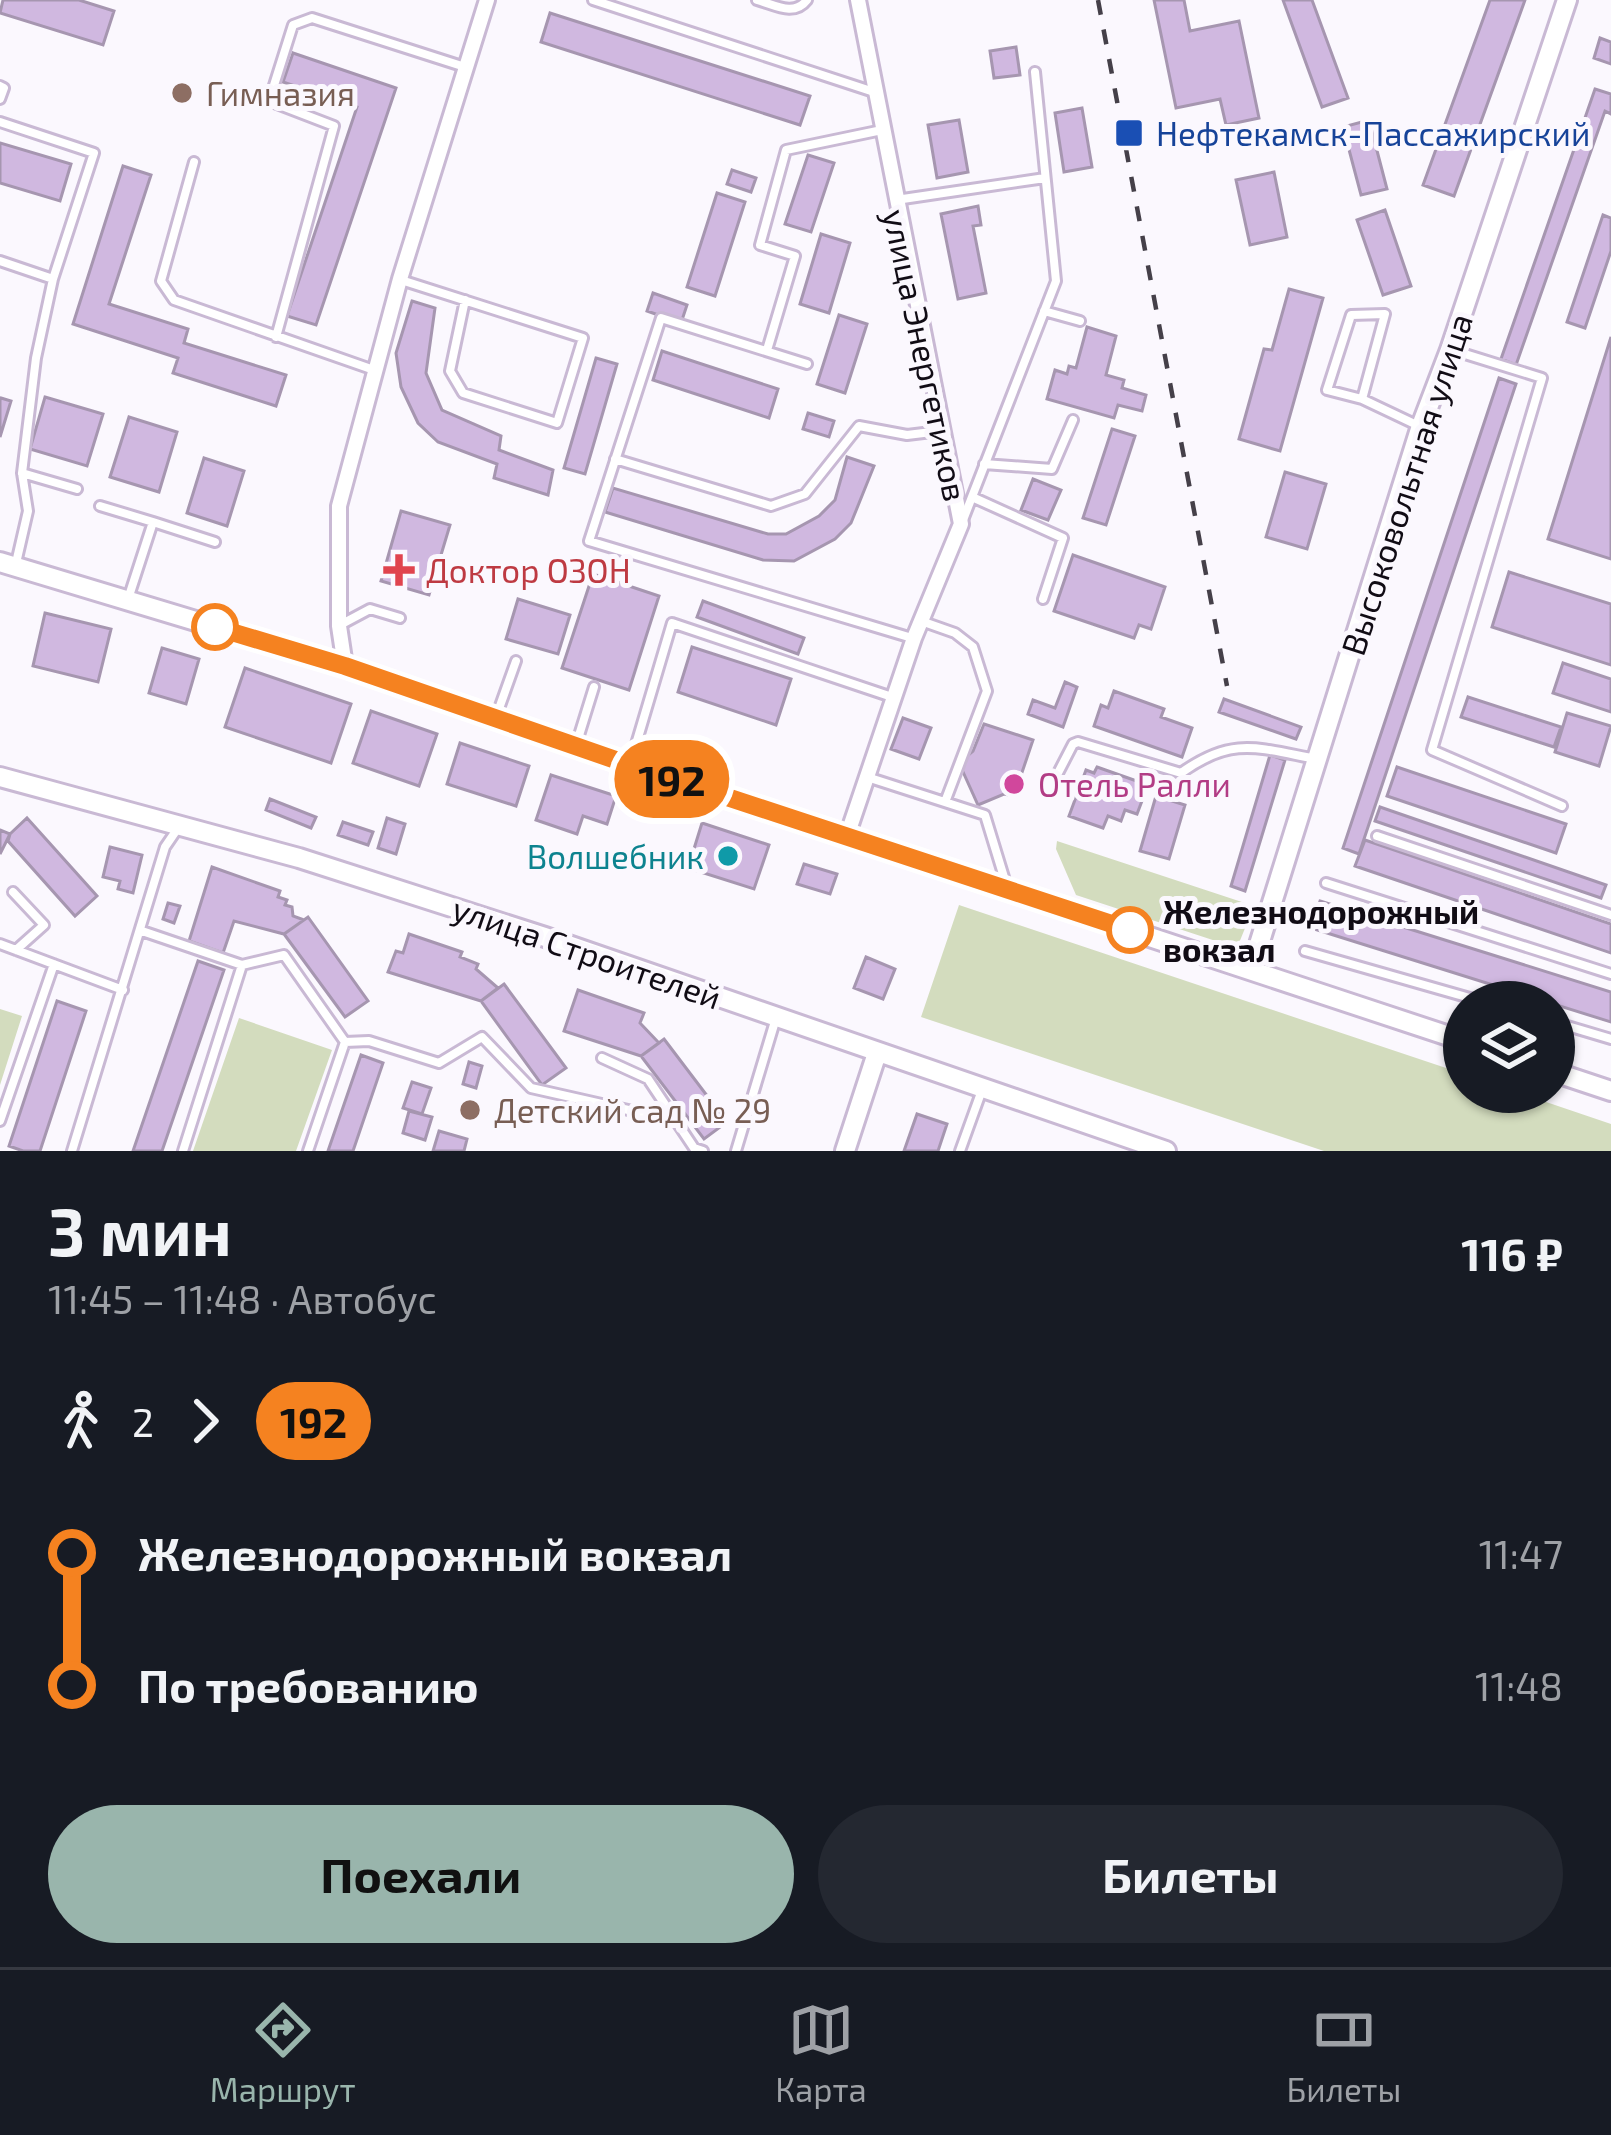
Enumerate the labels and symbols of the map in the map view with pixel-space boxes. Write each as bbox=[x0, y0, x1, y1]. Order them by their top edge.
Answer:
place label: Гимназия bbox=[206, 73, 355, 113]
marker: Гимназия bbox=[169, 80, 195, 106]
place label: Нефтекамск-Пассажирский bbox=[1156, 113, 1590, 153]
marker: Нефтекамск-Пассажирский bbox=[1113, 117, 1145, 149]
street label: улица Энергетиков bbox=[875, 206, 976, 505]
street label: Высоковольтная улица bbox=[1332, 308, 1481, 660]
place label: Доктор ОЗОН bbox=[426, 550, 631, 590]
marker: Доктор ОЗОН bbox=[383, 554, 415, 586]
unlabelled marker bbox=[193, 605, 237, 649]
line badge: 192 bbox=[603, 740, 741, 818]
place label: Отель Ралли bbox=[1038, 764, 1231, 804]
marker: Отель Ралли bbox=[1001, 771, 1027, 797]
place label: Волшебник bbox=[527, 836, 704, 876]
marker: Волшебник bbox=[715, 843, 741, 869]
street label: улица Строителей bbox=[447, 887, 727, 1018]
place label: Железнодорожный вокзал bbox=[1163, 891, 1479, 969]
marker: Железнодорожный вокзал bbox=[1108, 908, 1152, 952]
place label: Детский сад № 29 bbox=[494, 1090, 771, 1130]
marker: Детский сад № 29 bbox=[457, 1097, 483, 1123]

